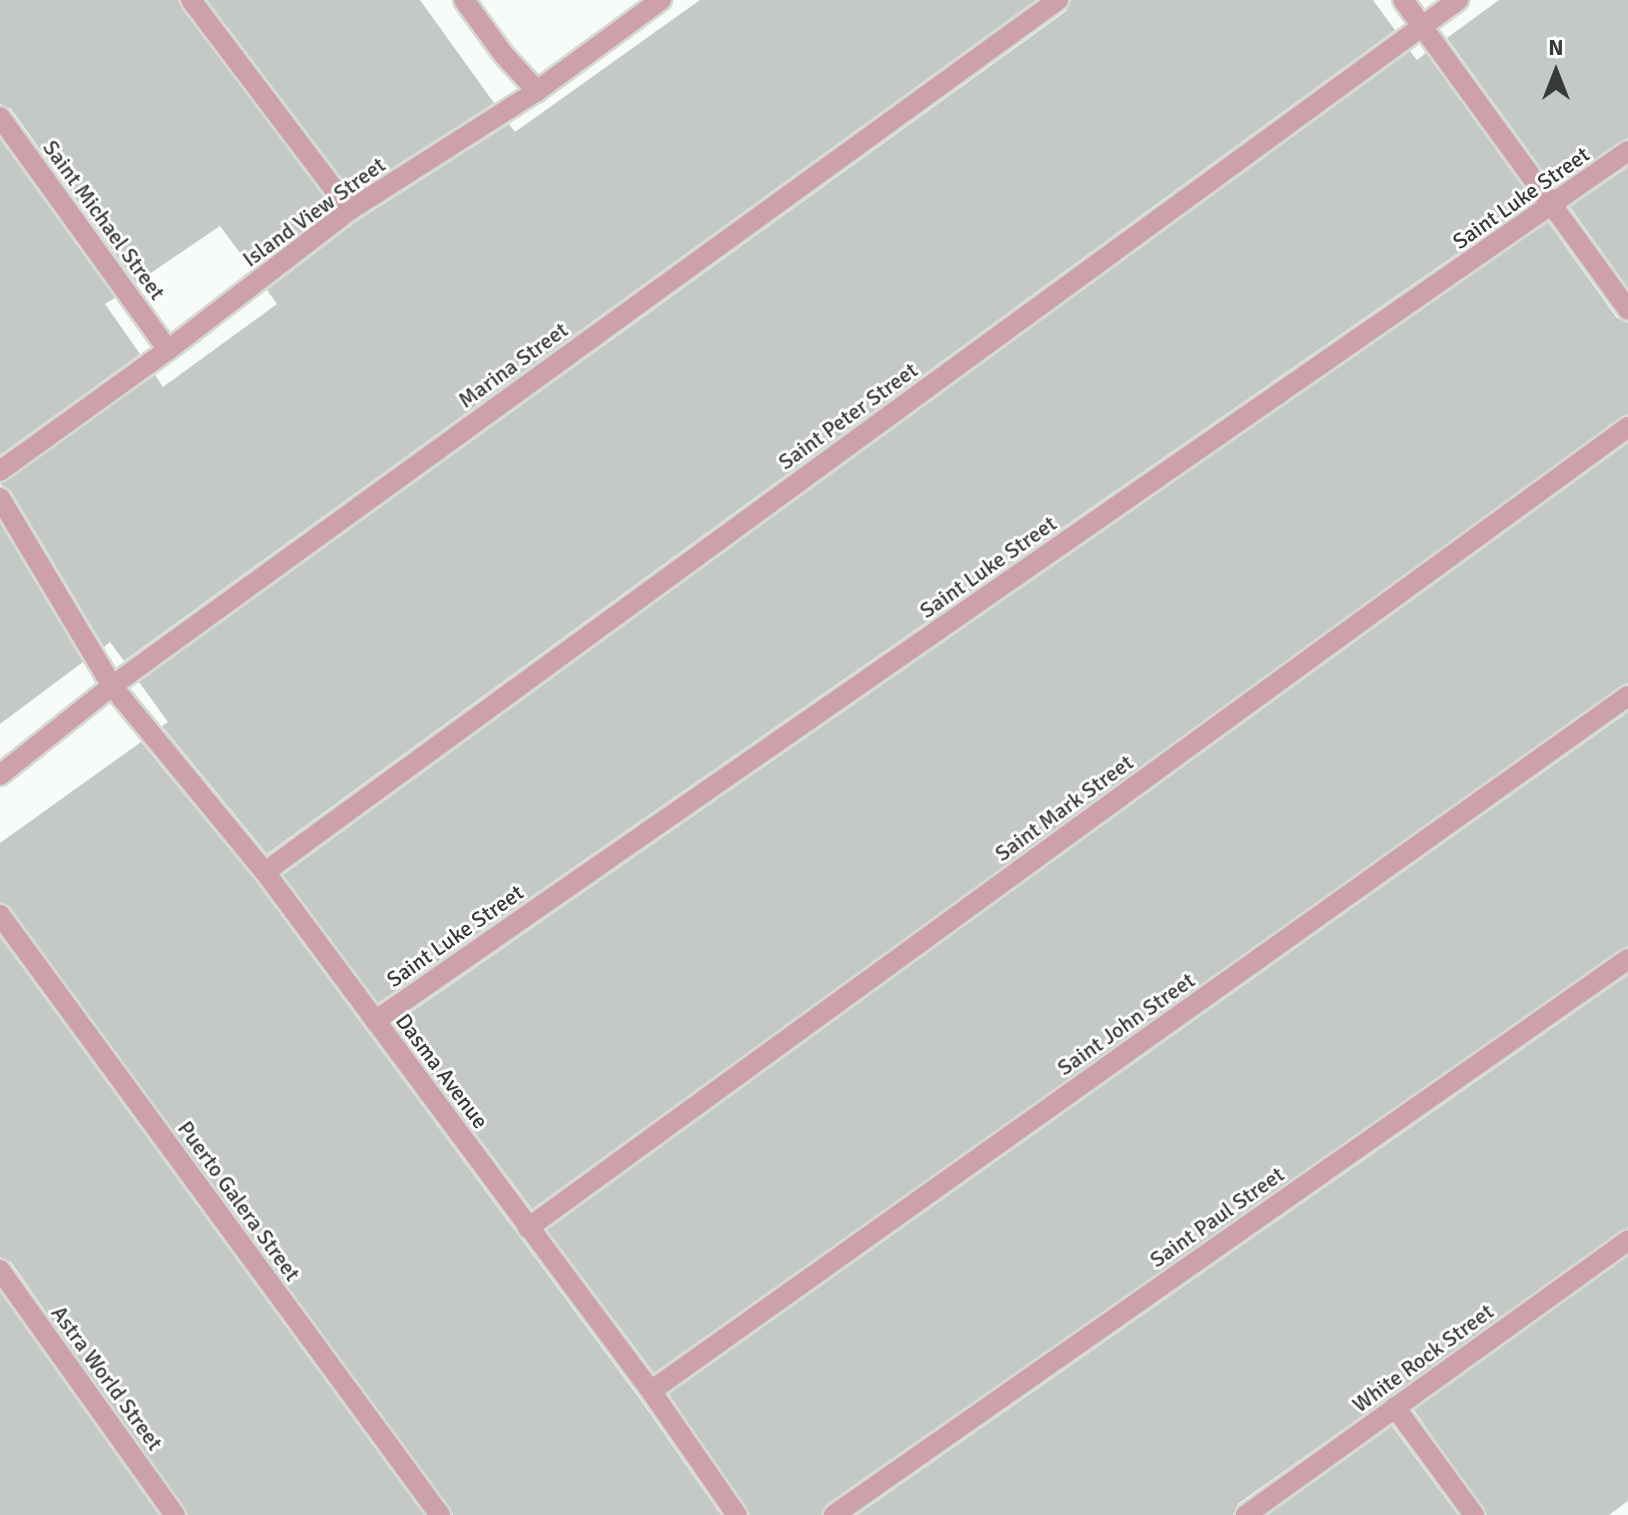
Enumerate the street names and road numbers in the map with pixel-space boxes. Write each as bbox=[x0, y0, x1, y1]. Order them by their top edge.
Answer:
street label: Saint Michael Street bbox=[37, 135, 171, 305]
street label: Saint Luke Street bbox=[1448, 141, 1594, 255]
street label: Island View Street bbox=[238, 151, 390, 273]
street label: Marina Street bbox=[453, 317, 573, 413]
street label: Saint Peter Street bbox=[773, 357, 923, 475]
street label: Saint Luke Street bbox=[915, 510, 1061, 624]
street label: Saint Mark Street bbox=[990, 749, 1138, 867]
street label: Saint Luke Street bbox=[382, 879, 528, 993]
street label: Saint John Street bbox=[1052, 967, 1200, 1081]
street label: Dasma Avenue bbox=[390, 1008, 494, 1134]
street label: Puerto Galera Street bbox=[172, 1116, 306, 1286]
street label: Saint Paul Street bbox=[1145, 1161, 1289, 1273]
street label: White Rock Street bbox=[1347, 1298, 1499, 1418]
street label: Astra World Street bbox=[46, 1301, 168, 1455]

